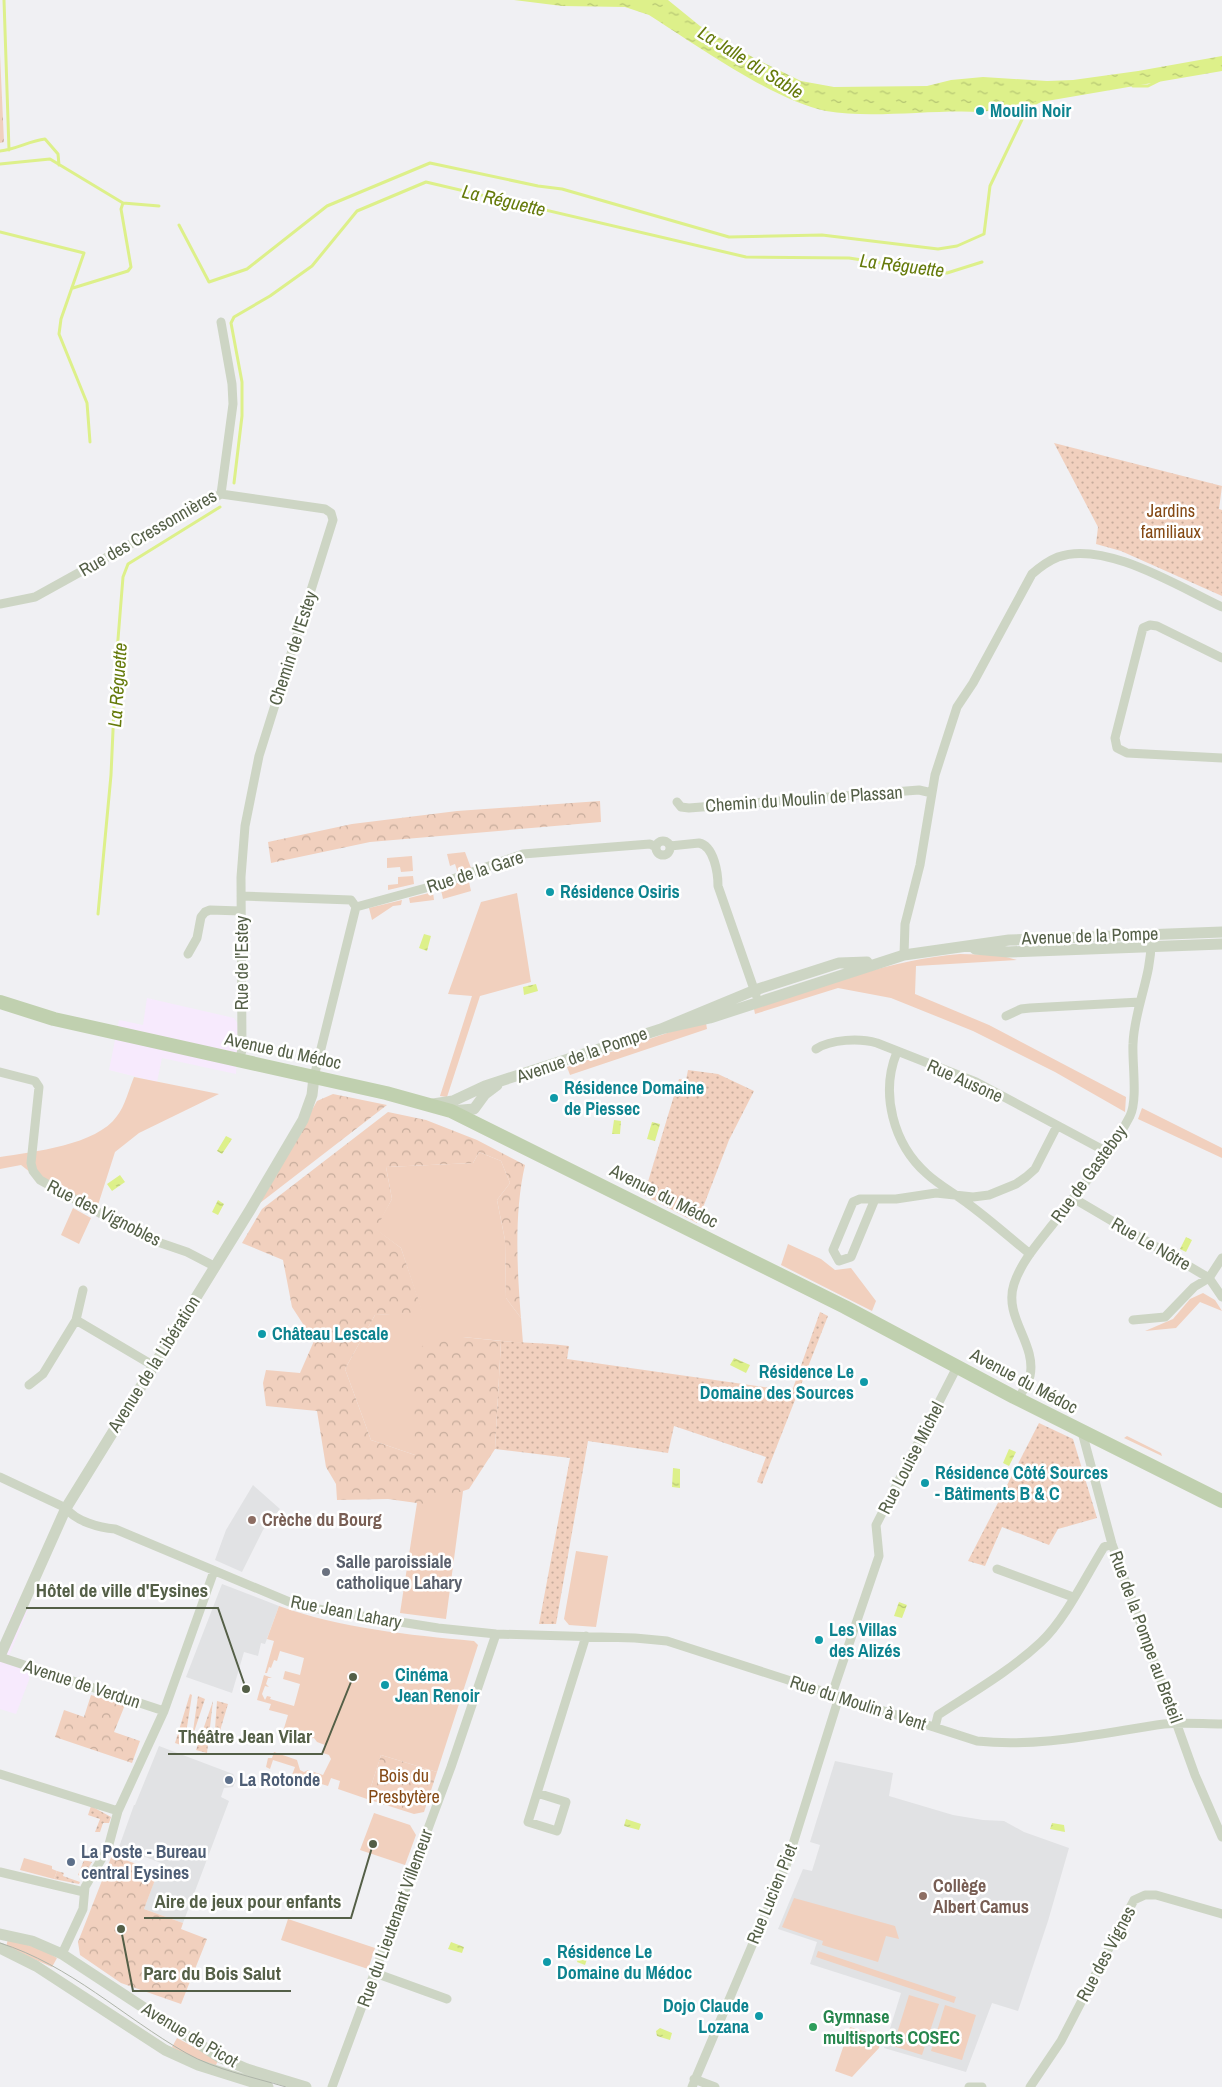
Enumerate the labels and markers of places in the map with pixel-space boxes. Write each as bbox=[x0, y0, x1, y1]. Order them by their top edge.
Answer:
place label: Moulin Noir bbox=[990, 98, 1071, 123]
marker: Moulin Noir bbox=[974, 105, 986, 117]
place label: Résidence Osiris bbox=[560, 879, 680, 904]
marker: Résidence Osiris bbox=[544, 886, 556, 898]
place label: Résidence Domaine de Piessec bbox=[564, 1075, 704, 1121]
marker: Résidence Domaine de Piessec bbox=[548, 1092, 560, 1104]
place label: Château Lescale bbox=[272, 1321, 389, 1346]
marker: Château Lescale bbox=[256, 1328, 268, 1340]
place label: Résidence Le Domaine des Sources bbox=[700, 1359, 854, 1405]
marker: Résidence Le Domaine des Sources bbox=[858, 1376, 870, 1388]
place label: Résidence Côté Sources - Bâtiments B & C bbox=[935, 1460, 1108, 1506]
marker: Résidence Côté Sources - Bâtiments B & C bbox=[919, 1477, 931, 1489]
place label: Crèche du Bourg bbox=[262, 1507, 382, 1532]
marker: Crèche du Bourg bbox=[246, 1514, 258, 1526]
place label: Salle paroissiale catholique Lahary bbox=[336, 1549, 463, 1595]
marker: Salle paroissiale catholique Lahary bbox=[320, 1566, 332, 1578]
callout: Hôtel de ville d'Eysines bbox=[26, 1574, 218, 1608]
place label: Les Villas des Alizés bbox=[829, 1617, 901, 1663]
marker: Les Villas des Alizés bbox=[813, 1634, 825, 1646]
place label: Cinéma Jean Renoir bbox=[395, 1662, 480, 1708]
marker: Cinéma Jean Renoir bbox=[379, 1679, 391, 1691]
callout: Théâtre Jean Vilar bbox=[168, 1720, 322, 1754]
place label: La Rotonde bbox=[239, 1767, 320, 1792]
marker: La Rotonde bbox=[223, 1774, 235, 1786]
place label: La Poste - Bureau central Eysines bbox=[81, 1839, 207, 1885]
marker: La Poste - Bureau central Eysines bbox=[65, 1856, 77, 1868]
place label: Collège Albert Camus bbox=[933, 1873, 1029, 1919]
callout: Aire de jeux pour enfants bbox=[144, 1884, 351, 1918]
marker: Collège Albert Camus bbox=[917, 1890, 929, 1902]
place label: Résidence Le Domaine du Médoc bbox=[557, 1939, 692, 1985]
marker: Résidence Le Domaine du Médoc bbox=[541, 1956, 553, 1968]
callout: Parc du Bois Salut bbox=[133, 1957, 291, 1991]
place label: Dojo Claude Lozana bbox=[663, 1993, 750, 2039]
place label: Gymnase multisports COSEC bbox=[823, 2004, 960, 2050]
marker: Dojo Claude Lozana bbox=[753, 2010, 765, 2022]
marker: Gymnase multisports COSEC bbox=[807, 2021, 819, 2033]

